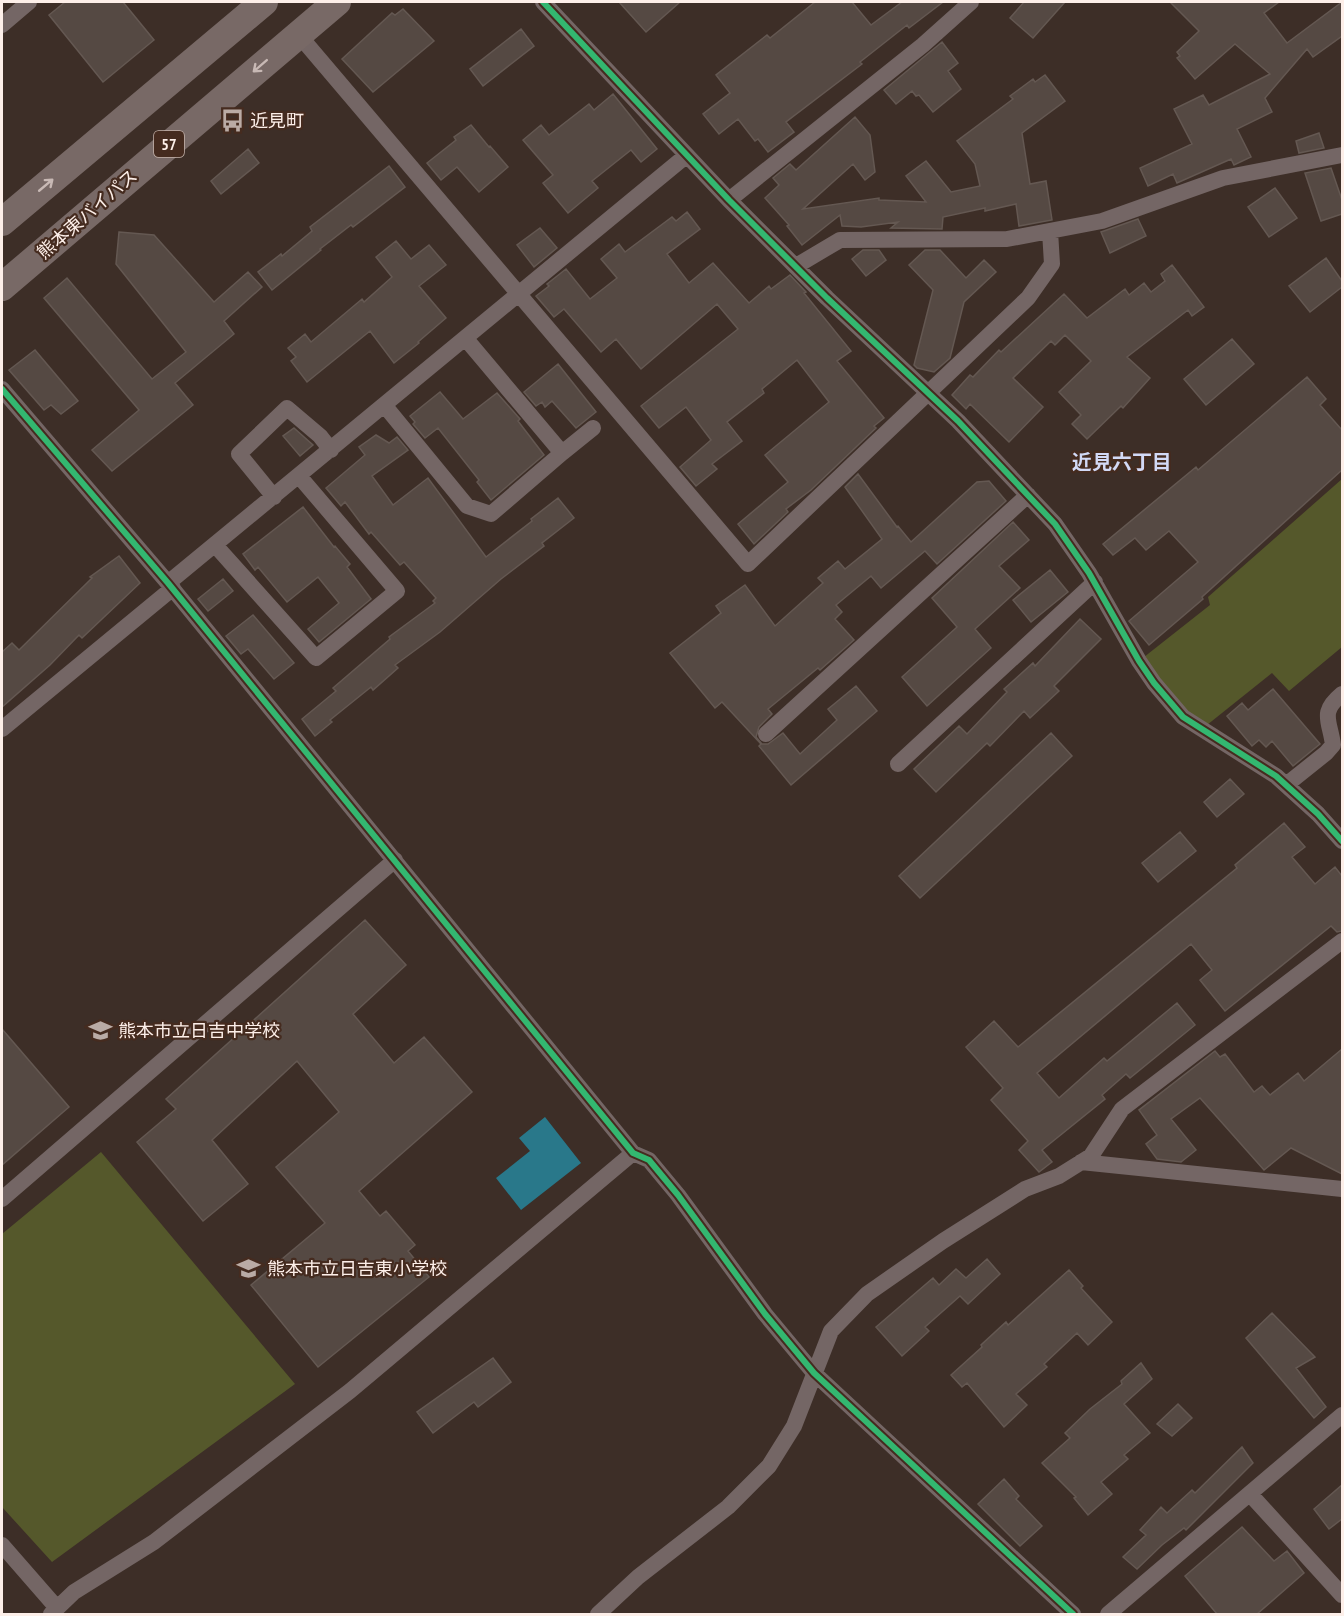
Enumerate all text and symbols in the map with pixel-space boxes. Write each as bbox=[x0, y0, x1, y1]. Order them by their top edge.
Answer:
one-way arrow bbox=[253, 59, 268, 73]
bus stop icon: 近見町 bbox=[219, 107, 245, 133]
place label: 近見町 bbox=[250, 109, 304, 132]
road number: 57 bbox=[154, 131, 184, 157]
street label: 熊本東バイパス bbox=[32, 164, 142, 264]
one-way arrow bbox=[38, 178, 54, 191]
district label: 近見六丁目 bbox=[1072, 449, 1172, 475]
school or university icon: 熊本市立日吉中学校 bbox=[87, 1017, 113, 1043]
place label: 熊本市立日吉中学校 bbox=[118, 1019, 280, 1042]
school or university icon: 熊本市立日吉東小学校 bbox=[236, 1255, 262, 1281]
place label: 熊本市立日吉東小学校 bbox=[267, 1257, 447, 1280]

